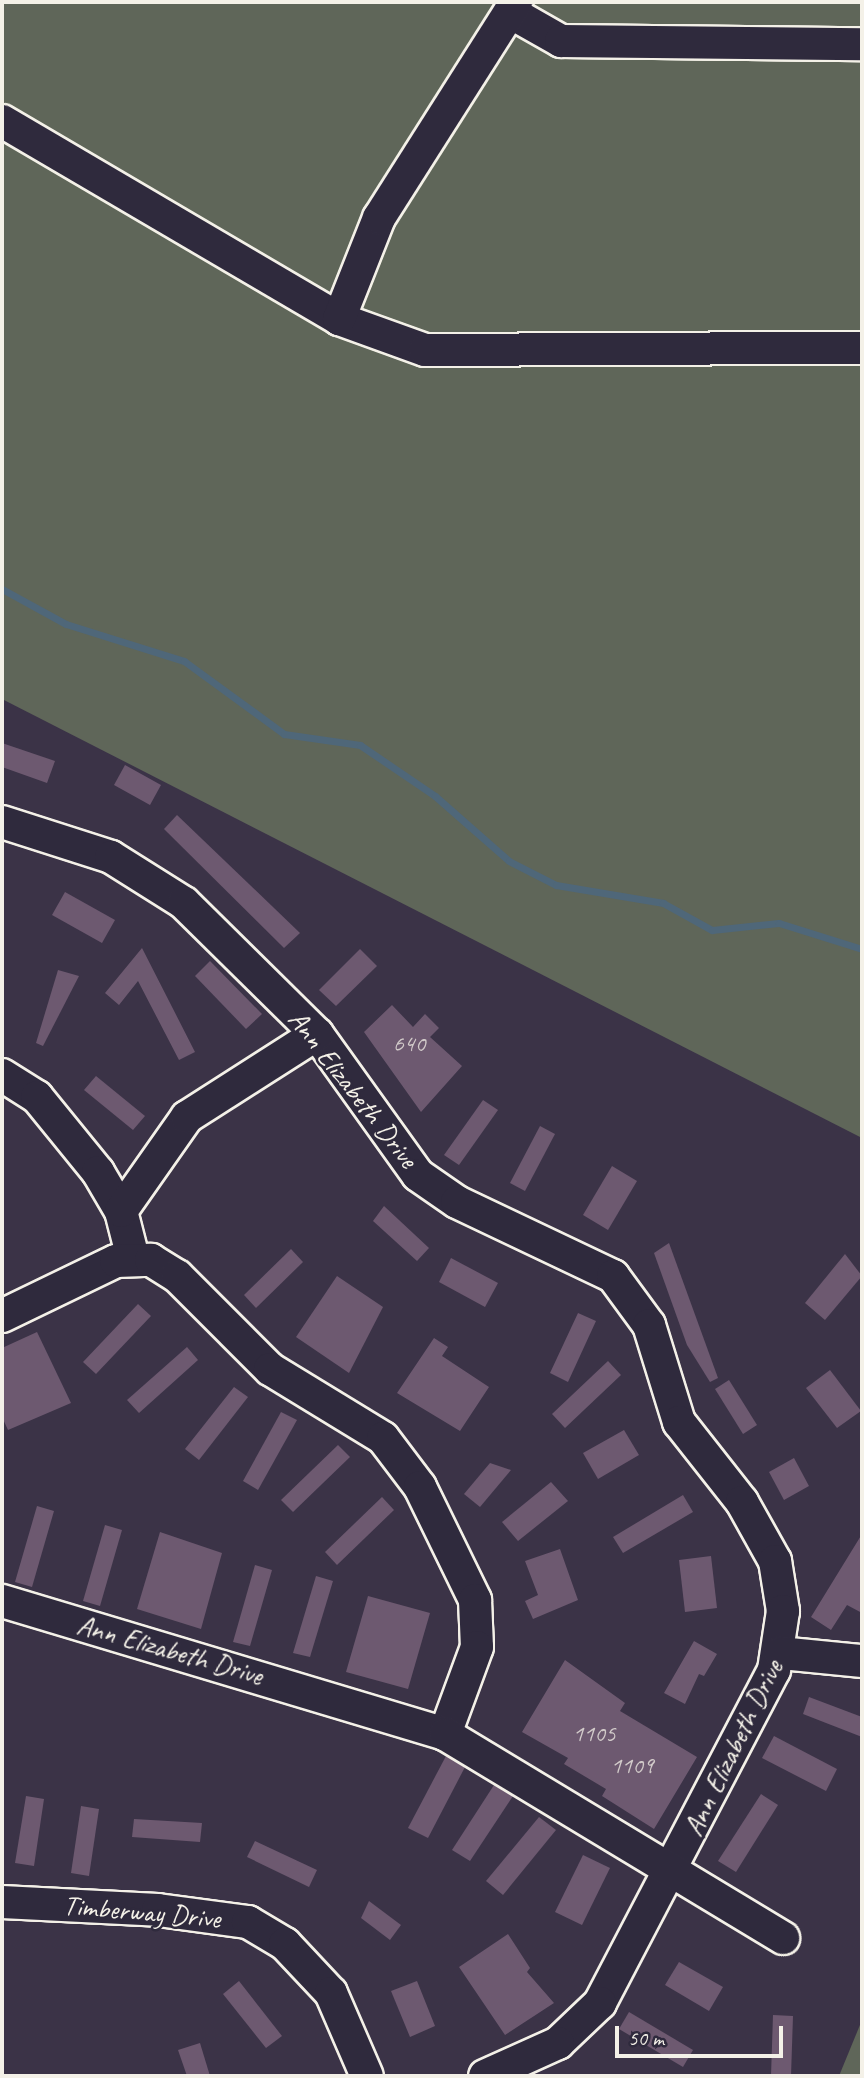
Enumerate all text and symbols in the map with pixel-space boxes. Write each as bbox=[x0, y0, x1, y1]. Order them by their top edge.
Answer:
street label: Ann Elizabeth Drive bbox=[281, 1003, 425, 1175]
house number: 640 bbox=[393, 1030, 425, 1058]
street label: Ann Elizabeth Drive bbox=[74, 1608, 266, 1692]
street label: Ann Elizabeth Drive bbox=[676, 1655, 790, 1841]
house number: 1105 bbox=[572, 1720, 616, 1748]
house number: 1109 bbox=[610, 1752, 654, 1780]
street label: Timberway Drive bbox=[62, 1888, 222, 1936]
scale bar bbox=[619, 2011, 787, 2056]
text: 50 m bbox=[628, 2025, 664, 2051]

